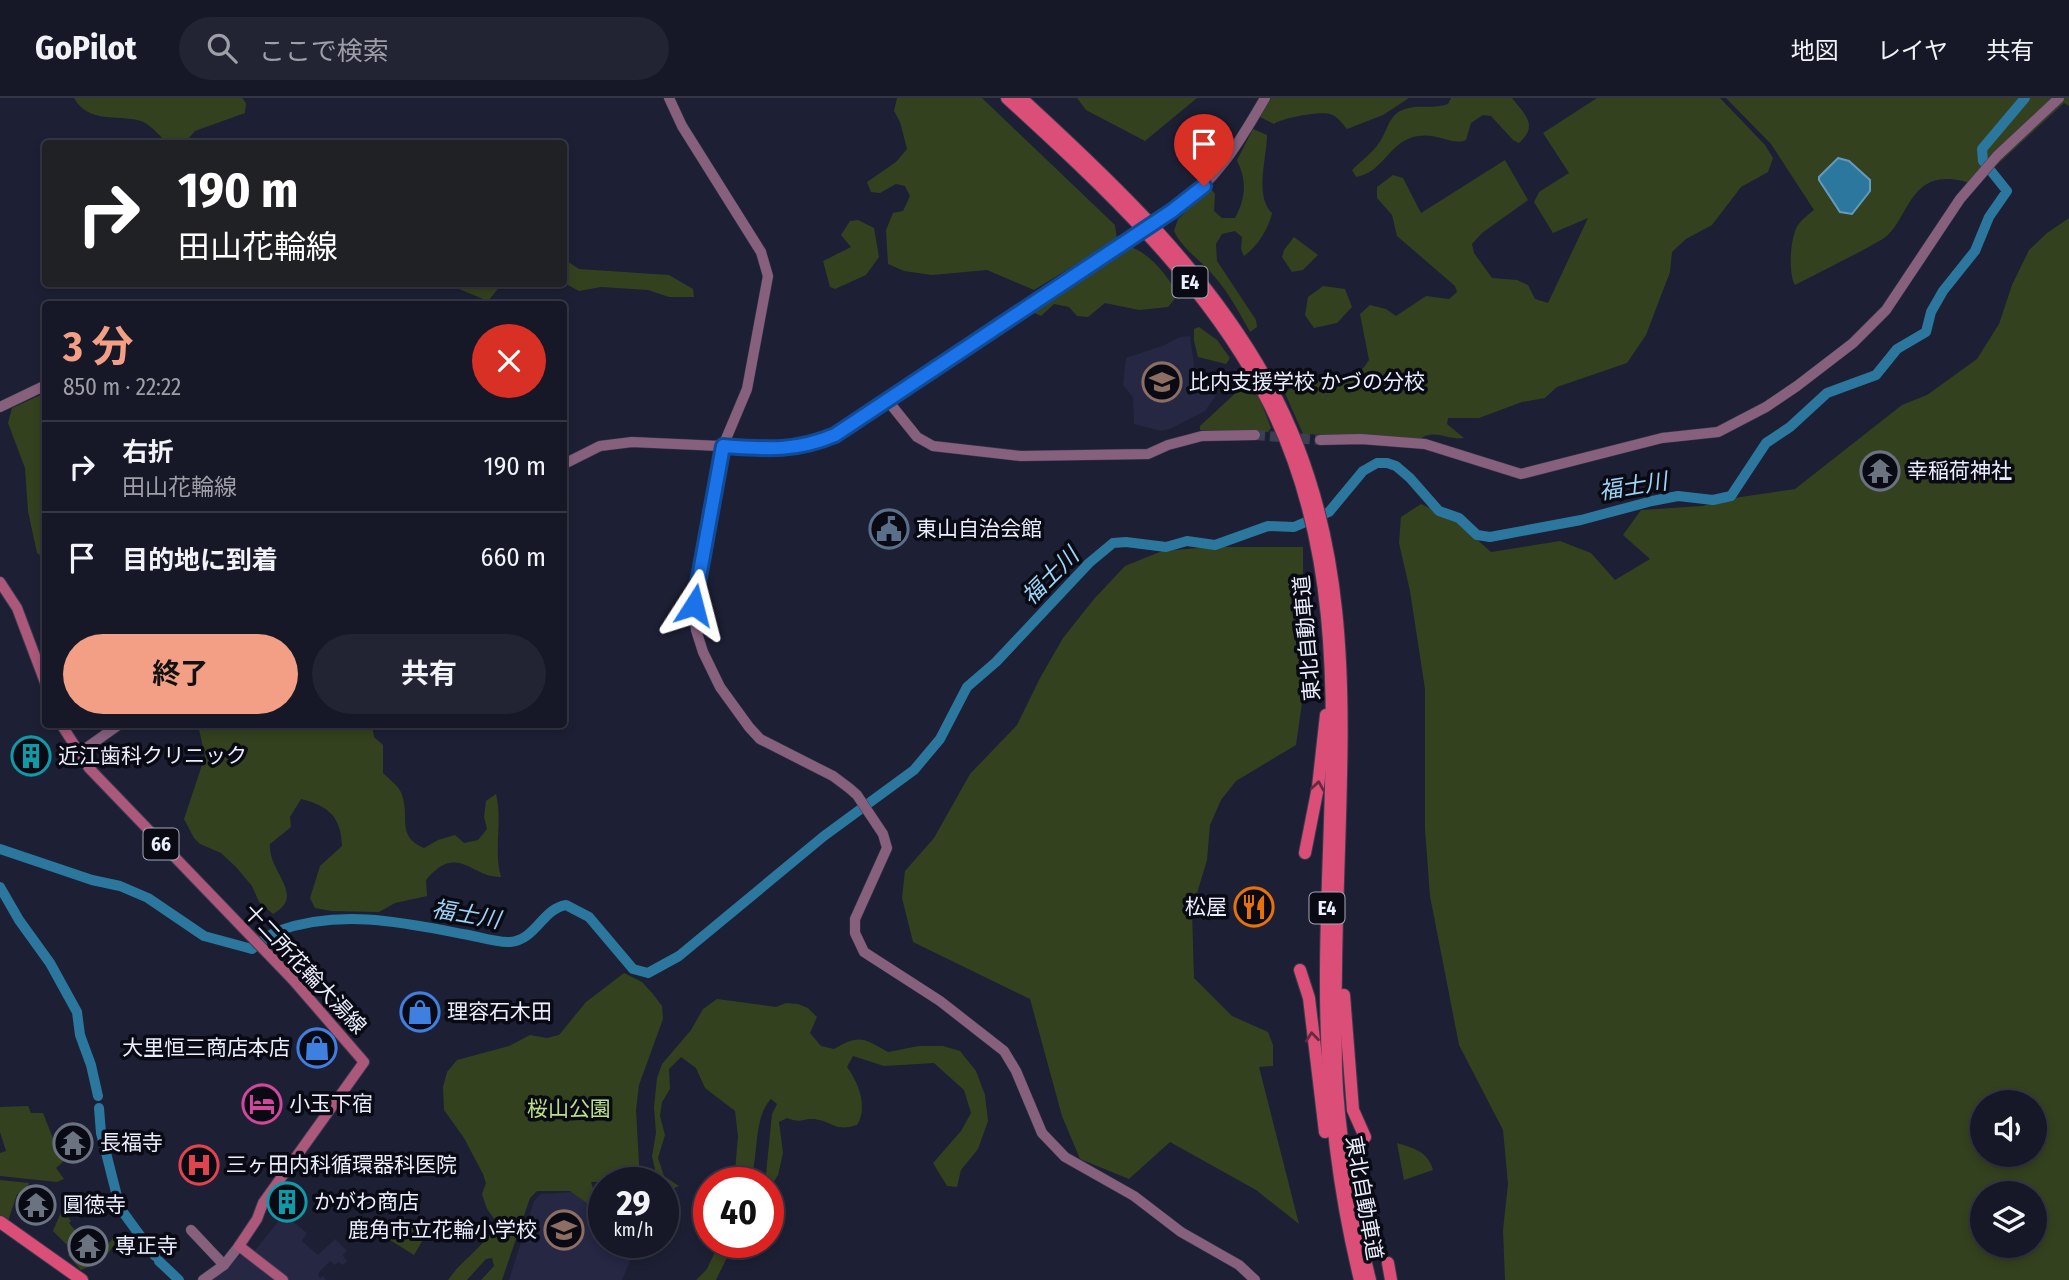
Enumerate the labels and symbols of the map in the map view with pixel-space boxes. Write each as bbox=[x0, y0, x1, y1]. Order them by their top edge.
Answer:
pin bbox=[1174, 114, 1234, 186]
road number: E4 bbox=[1172, 266, 1208, 298]
school or university icon: 比内支援学校 かづの分校 bbox=[1141, 361, 1183, 403]
place label: 比内支援学校 かづの分校 bbox=[1189, 369, 1425, 395]
temple icon: 幸稲荷神社 bbox=[1859, 450, 1901, 492]
place label: 幸稲荷神社 bbox=[1907, 458, 2012, 484]
water label: 福士川 bbox=[1597, 466, 1672, 505]
public building icon: 東山自治会館 bbox=[868, 508, 910, 550]
place label: 東山自治会館 bbox=[916, 516, 1042, 542]
water label: 福士川 bbox=[1016, 540, 1086, 610]
position arrow bbox=[657, 568, 731, 642]
street label: 東北自動車道 bbox=[1289, 574, 1325, 702]
building icon: 近江歯科クリニック bbox=[10, 735, 52, 777]
place label: 近江歯科クリニック bbox=[58, 743, 247, 769]
one-way arrow bbox=[1310, 780, 1325, 792]
road number: 66 bbox=[144, 828, 178, 860]
restaurant icon: 松屋 bbox=[1233, 886, 1275, 928]
road number: E4 bbox=[1310, 892, 1344, 923]
water label: 福士川 bbox=[430, 894, 505, 934]
place label: 松屋 bbox=[1185, 894, 1227, 920]
street label: 十二所花輪大湯線 bbox=[238, 899, 372, 1039]
shop icon: 理容石木田 bbox=[399, 991, 441, 1033]
place label: 理容石木田 bbox=[447, 999, 552, 1025]
shop icon: 大里恒三商店本店 bbox=[296, 1027, 338, 1069]
one-way arrow bbox=[1305, 1031, 1320, 1042]
place label: 大里恒三商店本店 bbox=[122, 1035, 290, 1061]
hotel icon: 小玉下宿 bbox=[241, 1083, 283, 1125]
place label: 小玉下宿 bbox=[289, 1091, 373, 1117]
park label: 桜山公園 bbox=[527, 1096, 611, 1122]
temple icon: 長福寺 bbox=[52, 1122, 94, 1164]
place label: 長福寺 bbox=[100, 1130, 163, 1156]
street label: 東北自動車道 bbox=[1340, 1134, 1388, 1262]
hospital icon: 三ヶ田内科循環器科医院 bbox=[178, 1144, 220, 1186]
place label: 三ヶ田内科循環器科医院 bbox=[226, 1152, 457, 1178]
speed limit sign: 40 bbox=[693, 1167, 784, 1258]
building icon: かがわ商店 bbox=[266, 1181, 308, 1223]
temple icon: 圓徳寺 bbox=[15, 1184, 57, 1226]
place label: かがわ商店 bbox=[314, 1189, 419, 1215]
place label: 圓徳寺 bbox=[63, 1192, 126, 1218]
school or university icon: 鹿角市立花輪小学校 bbox=[543, 1209, 585, 1251]
place label: 鹿角市立花輪小学校 bbox=[348, 1217, 537, 1243]
temple icon: 専正寺 bbox=[67, 1225, 109, 1267]
place label: 専正寺 bbox=[115, 1233, 178, 1259]

